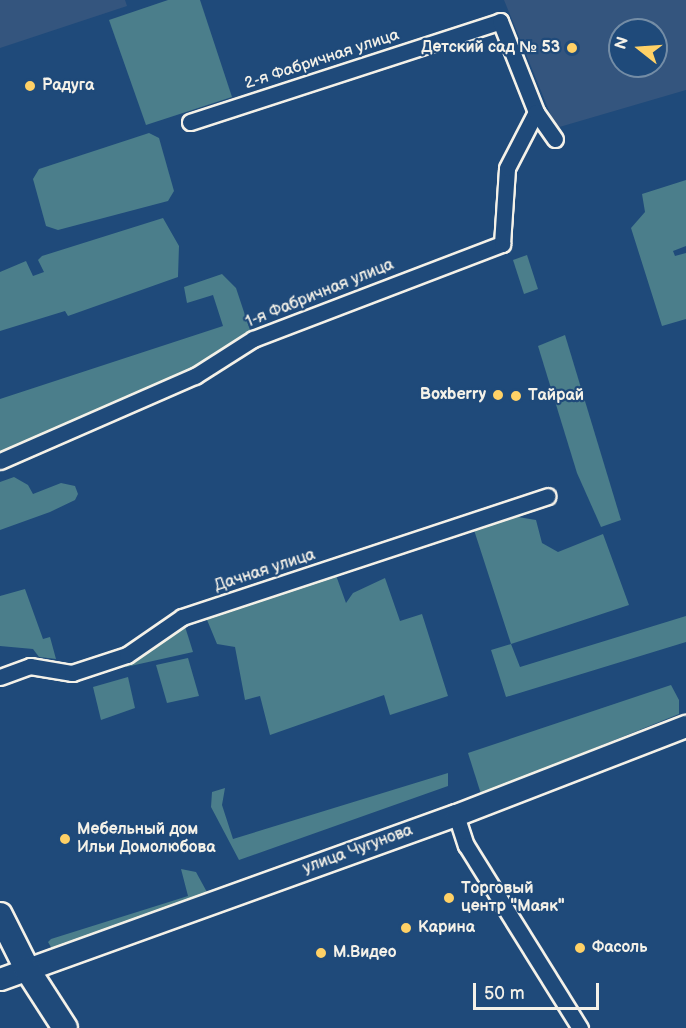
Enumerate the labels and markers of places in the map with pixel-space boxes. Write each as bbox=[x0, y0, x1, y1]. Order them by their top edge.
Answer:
place label: Детский сад № 53 bbox=[421, 38, 560, 58]
marker: Детский сад № 53 bbox=[565, 41, 579, 55]
place label: Радуга bbox=[42, 76, 94, 96]
marker: Радуга bbox=[23, 79, 37, 93]
place label: Boxberry bbox=[420, 385, 486, 405]
place label: Тайрай bbox=[528, 386, 584, 406]
marker: Boxberry bbox=[491, 388, 505, 402]
marker: Тайрай bbox=[509, 389, 523, 403]
place label: Мебельный дом Ильи Домолюбова bbox=[77, 820, 216, 858]
marker: Мебельный дом Ильи Домолюбова bbox=[58, 832, 72, 846]
place label: Торговый центр "Маяк" bbox=[461, 879, 565, 917]
marker: Торговый центр "Маяк" bbox=[442, 891, 456, 905]
place label: Карина bbox=[418, 918, 475, 938]
marker: Карина bbox=[399, 921, 413, 935]
place label: Фасоль bbox=[592, 938, 647, 958]
marker: Фасоль bbox=[573, 941, 587, 955]
place label: М.Видео bbox=[333, 943, 396, 963]
marker: М.Видео bbox=[314, 946, 328, 960]

